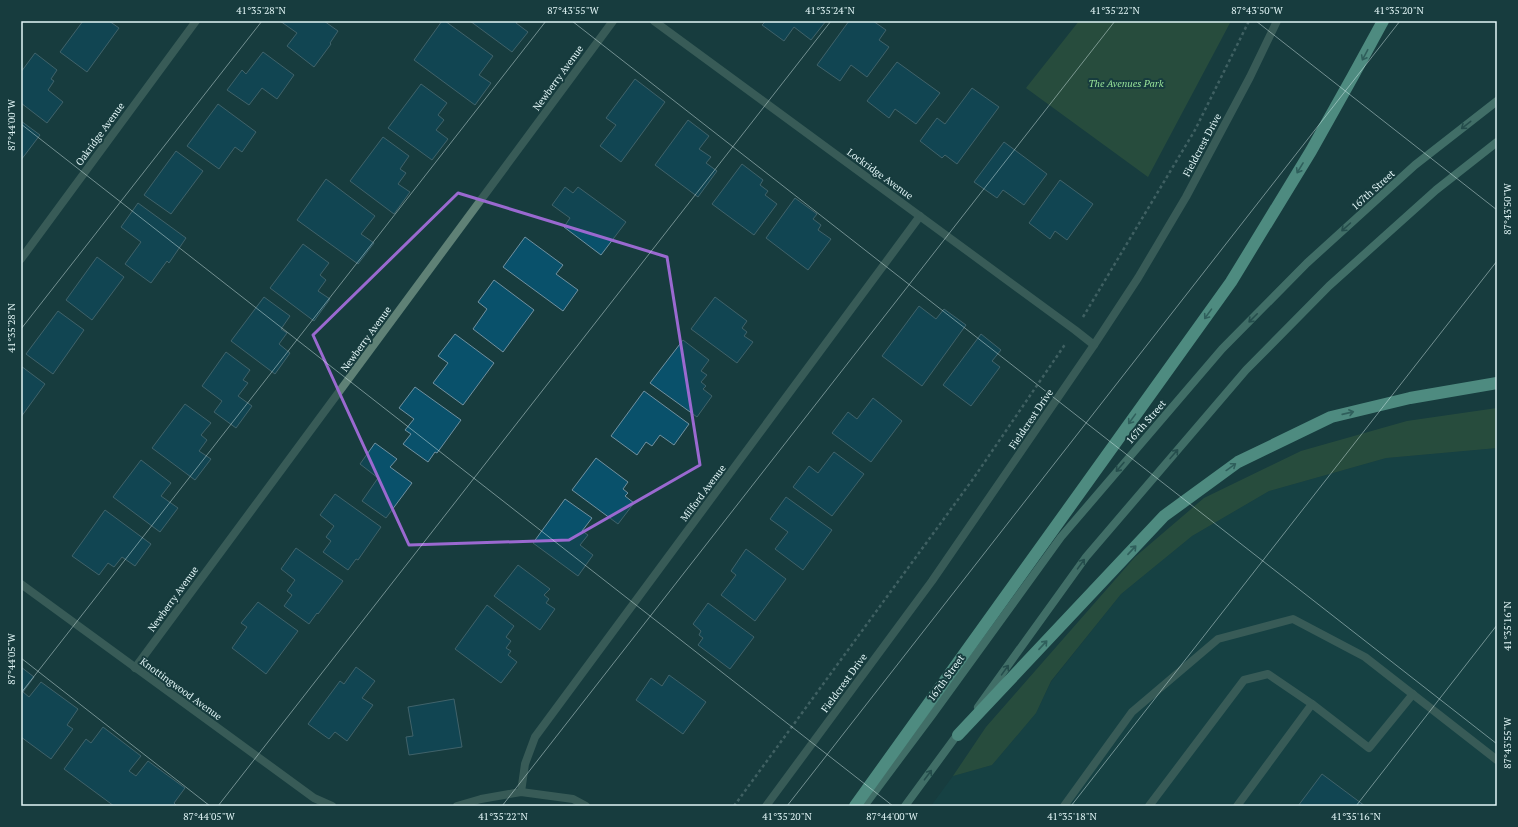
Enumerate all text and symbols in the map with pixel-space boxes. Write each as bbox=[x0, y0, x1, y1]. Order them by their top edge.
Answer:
text: 41°35'28"N bbox=[236, 4, 286, 17]
text: 87°43'55"W bbox=[547, 4, 599, 17]
text: 41°35'24"N bbox=[805, 4, 855, 17]
text: 41°35'22"N bbox=[1090, 4, 1140, 17]
text: 87°43'50"W bbox=[1231, 4, 1283, 17]
text: 41°35'20"N bbox=[1374, 4, 1424, 17]
street label: Newberry Avenue bbox=[530, 43, 586, 113]
one-way arrow bbox=[1360, 49, 1368, 61]
park label: The Avenues Park bbox=[1088, 77, 1164, 90]
text: 87°44'00"W bbox=[5, 99, 18, 151]
street label: Oakridge Avenue bbox=[73, 100, 127, 168]
street label: Fieldcrest Drive bbox=[1180, 111, 1224, 179]
one-way arrow bbox=[1461, 121, 1472, 129]
street label: Lockridge Avenue bbox=[844, 146, 916, 202]
one-way arrow bbox=[1296, 162, 1304, 174]
street label: 167th Street bbox=[1348, 167, 1398, 213]
text: 87°43'50"W bbox=[1501, 183, 1514, 235]
one-way arrow bbox=[1341, 223, 1351, 232]
text: 41°35'28"N bbox=[5, 303, 18, 353]
street label: Newberry Avenue bbox=[338, 304, 394, 374]
one-way arrow bbox=[1204, 308, 1212, 319]
one-way arrow bbox=[1248, 312, 1258, 322]
street label: Fieldcrest Drive bbox=[1006, 386, 1056, 452]
street label: 167th Street bbox=[1123, 397, 1169, 447]
one-way arrow bbox=[1341, 408, 1354, 416]
one-way arrow bbox=[1128, 413, 1136, 424]
one-way arrow bbox=[1169, 449, 1178, 460]
street label: Milford Avenue bbox=[677, 462, 729, 524]
one-way arrow bbox=[1116, 462, 1125, 472]
one-way arrow bbox=[1225, 463, 1236, 471]
one-way arrow bbox=[1127, 545, 1136, 555]
one-way arrow bbox=[1077, 559, 1085, 570]
street label: Newberry Avenue bbox=[145, 564, 201, 634]
text: 41°35'16"N bbox=[1501, 601, 1514, 651]
text: 87°44'05"W bbox=[5, 633, 18, 685]
one-way arrow bbox=[1038, 640, 1047, 650]
street label: Fieldcrest Drive bbox=[818, 651, 870, 715]
street label: 167th Street bbox=[925, 652, 967, 704]
street label: Knottingwood Avenue bbox=[137, 655, 225, 723]
one-way arrow bbox=[1001, 664, 1009, 675]
text: 87°43'55"W bbox=[1501, 717, 1514, 769]
one-way arrow bbox=[924, 769, 932, 780]
text: 87°44'05"W bbox=[183, 810, 235, 823]
text: 41°35'22"N bbox=[478, 810, 528, 823]
text: 41°35'20"N bbox=[762, 810, 812, 823]
text: 87°44'00"W bbox=[866, 810, 918, 823]
text: 41°35'18"N bbox=[1047, 810, 1097, 823]
text: 41°35'16"N bbox=[1331, 810, 1381, 823]

